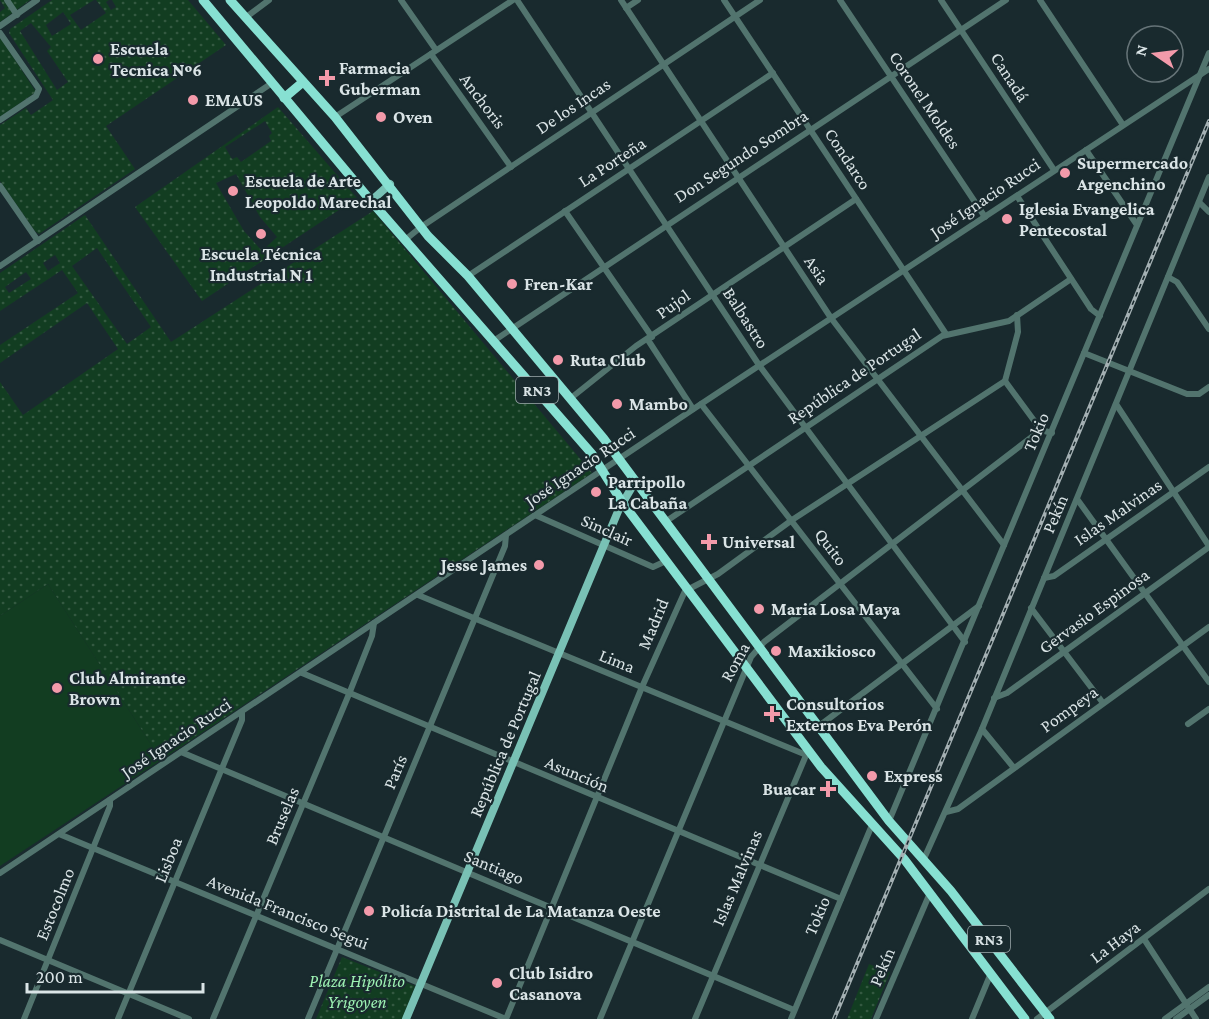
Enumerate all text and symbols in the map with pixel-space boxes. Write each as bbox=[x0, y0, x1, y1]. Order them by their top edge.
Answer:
north arrow bbox=[1125, 24, 1185, 84]
place label: Escuela Tecnica Nº6 bbox=[110, 39, 202, 80]
text: N bbox=[1131, 43, 1151, 58]
street label: Coronel Moldes bbox=[885, 48, 965, 152]
street label: Canadá bbox=[987, 49, 1033, 105]
marker: Escuela Tecnica Nº6 bbox=[91, 52, 105, 66]
place label: Farmacia Guberman bbox=[339, 58, 421, 99]
street label: Anchoris bbox=[456, 69, 510, 133]
marker: Farmacia Guberman bbox=[320, 71, 334, 85]
street label: De los Incas bbox=[532, 74, 614, 138]
place label: EMAUS bbox=[205, 90, 263, 110]
marker: EMAUS bbox=[186, 93, 200, 107]
street label: Don Segundo Sombra bbox=[670, 105, 812, 207]
place label: Oven bbox=[393, 107, 433, 127]
marker: Oven bbox=[374, 110, 388, 124]
street label: Condarco bbox=[821, 125, 875, 194]
street label: La Porteña bbox=[574, 133, 650, 191]
place label: Supermercado Argenchino bbox=[1076, 153, 1188, 194]
street label: José Ignacio Rucci bbox=[925, 154, 1044, 243]
marker: Supermercado Argenchino bbox=[1058, 166, 1072, 180]
place label: Escuela de Arte Leopoldo Marechal bbox=[245, 171, 391, 212]
marker: Escuela de Arte Leopoldo Marechal bbox=[226, 184, 240, 198]
place label: Iglesia Evangelica Pentecostal bbox=[1019, 199, 1155, 240]
marker: Iglesia Evangelica Pentecostal bbox=[1000, 212, 1014, 226]
marker: Escuela Técnica Industrial N 1 bbox=[254, 227, 268, 241]
place label: Escuela Técnica Industrial N 1 bbox=[201, 244, 322, 285]
street label: Asia bbox=[800, 252, 834, 288]
place label: Fren-Kar bbox=[524, 274, 593, 294]
marker: Fren-Kar bbox=[505, 277, 519, 291]
street label: Balbastro bbox=[719, 284, 773, 352]
street label: Pujol bbox=[652, 285, 695, 324]
street label: República de Portugal bbox=[784, 324, 925, 428]
place label: Ruta Club bbox=[570, 350, 646, 370]
marker: Ruta Club bbox=[551, 353, 565, 367]
road number: RN3 bbox=[516, 377, 558, 403]
place label: Mambo bbox=[629, 394, 688, 414]
marker: Mambo bbox=[610, 397, 624, 411]
street label: Tokio bbox=[1019, 410, 1053, 454]
street label: José Ignacio Rucci bbox=[520, 423, 639, 512]
place label: Parripollo La Cabaña bbox=[608, 472, 687, 513]
street label: Islas Malvinas bbox=[1070, 475, 1166, 549]
marker: Parripollo La Cabaña bbox=[589, 485, 603, 499]
street label: Pekín bbox=[1038, 492, 1072, 536]
street label: Sinclair bbox=[578, 510, 636, 550]
street label: Quito bbox=[811, 525, 851, 569]
place label: Universal bbox=[722, 532, 795, 552]
marker: Universal bbox=[700, 533, 718, 551]
place label: Jesse James bbox=[439, 555, 527, 575]
marker: Jesse James bbox=[532, 558, 546, 572]
street label: Gervasio Espinosa bbox=[1035, 564, 1153, 658]
street label: Madrid bbox=[633, 595, 673, 652]
place label: Maria Losa Maya bbox=[771, 599, 901, 619]
marker: Maria Losa Maya bbox=[752, 602, 766, 616]
street label: Roma bbox=[716, 639, 754, 685]
place label: Maxikiosco bbox=[788, 641, 876, 661]
marker: Maxikiosco bbox=[769, 644, 783, 658]
street label: Lima bbox=[596, 645, 638, 677]
place label: Club Almirante Brown bbox=[69, 668, 186, 709]
street label: República de Portugal bbox=[465, 668, 545, 820]
marker: Club Almirante Brown bbox=[50, 681, 64, 695]
street label: Pompeya bbox=[1036, 682, 1102, 736]
street label: José Ignacio Rucci bbox=[116, 694, 235, 783]
place label: Consultorios Externos Eva Perón bbox=[786, 694, 933, 735]
marker: Consultorios Externos Eva Perón bbox=[763, 705, 781, 723]
street label: París bbox=[379, 752, 411, 792]
street label: Asunción bbox=[542, 752, 612, 796]
place label: Express bbox=[884, 766, 943, 786]
marker: Express bbox=[865, 769, 879, 783]
place label: Buacar bbox=[762, 779, 816, 799]
marker: Buacar bbox=[821, 782, 835, 796]
street label: Bruselas bbox=[261, 784, 303, 848]
street label: Islas Malvinas bbox=[708, 827, 766, 929]
street label: Lisboa bbox=[150, 834, 186, 886]
street label: Santiago bbox=[461, 845, 527, 889]
street label: Estocolmo bbox=[31, 865, 79, 943]
street label: Avenida Francisco Segui bbox=[204, 870, 372, 954]
street label: Tokio bbox=[800, 894, 834, 938]
place label: Policía Distrital de La Matanza Oeste bbox=[381, 901, 661, 921]
marker: Policía Distrital de La Matanza Oeste bbox=[362, 904, 376, 918]
street label: La Haya bbox=[1086, 917, 1144, 967]
road number: RN3 bbox=[968, 926, 1010, 952]
street label: Pekín bbox=[865, 945, 899, 989]
scale bar bbox=[27, 956, 202, 994]
place label: Club Isidro Casanova bbox=[509, 963, 593, 1004]
text: 200 m bbox=[36, 967, 83, 987]
park label: Plaza Hipólito Yrigoyen bbox=[309, 971, 405, 1012]
marker: Club Isidro Casanova bbox=[490, 976, 504, 990]

